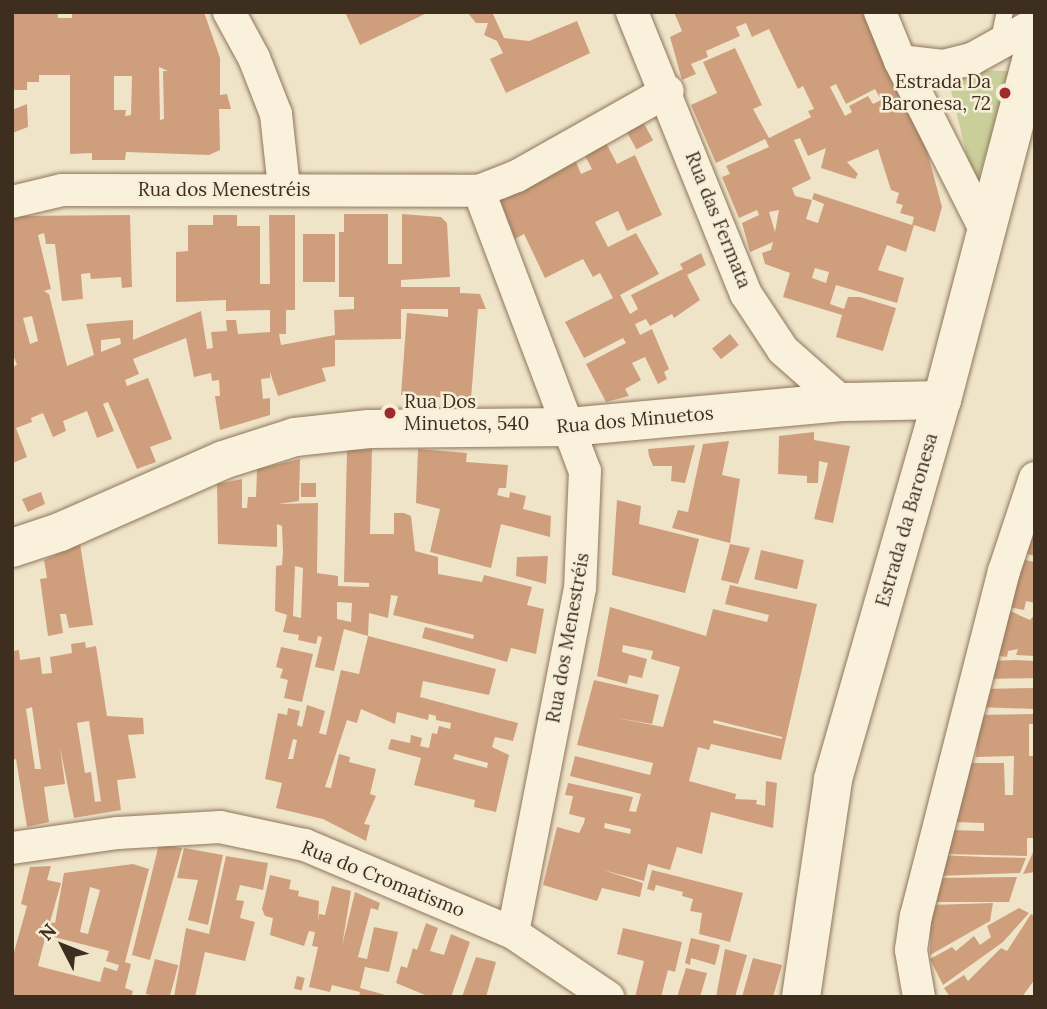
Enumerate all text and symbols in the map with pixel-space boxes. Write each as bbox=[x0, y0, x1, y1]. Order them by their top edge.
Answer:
place label: Estrada Da Baronesa, 72 bbox=[881, 71, 991, 115]
marker: Estrada Da Baronesa, 72 bbox=[997, 85, 1013, 101]
street label: Rua das Fermata bbox=[680, 148, 756, 292]
street label: Rua dos Menestréis bbox=[138, 179, 310, 201]
place label: Rua Dos Minuetos, 540 bbox=[404, 391, 529, 435]
street label: Rua dos Minuetos bbox=[556, 402, 714, 438]
marker: Rua Dos Minuetos, 540 bbox=[382, 405, 398, 421]
street label: Estrada da Baronesa bbox=[871, 431, 943, 609]
street label: Rua dos Menestréis bbox=[542, 551, 594, 725]
street label: Rua do Cromatismo bbox=[298, 836, 468, 922]
north arrow bbox=[28, 911, 98, 981]
text: N bbox=[34, 918, 61, 945]

